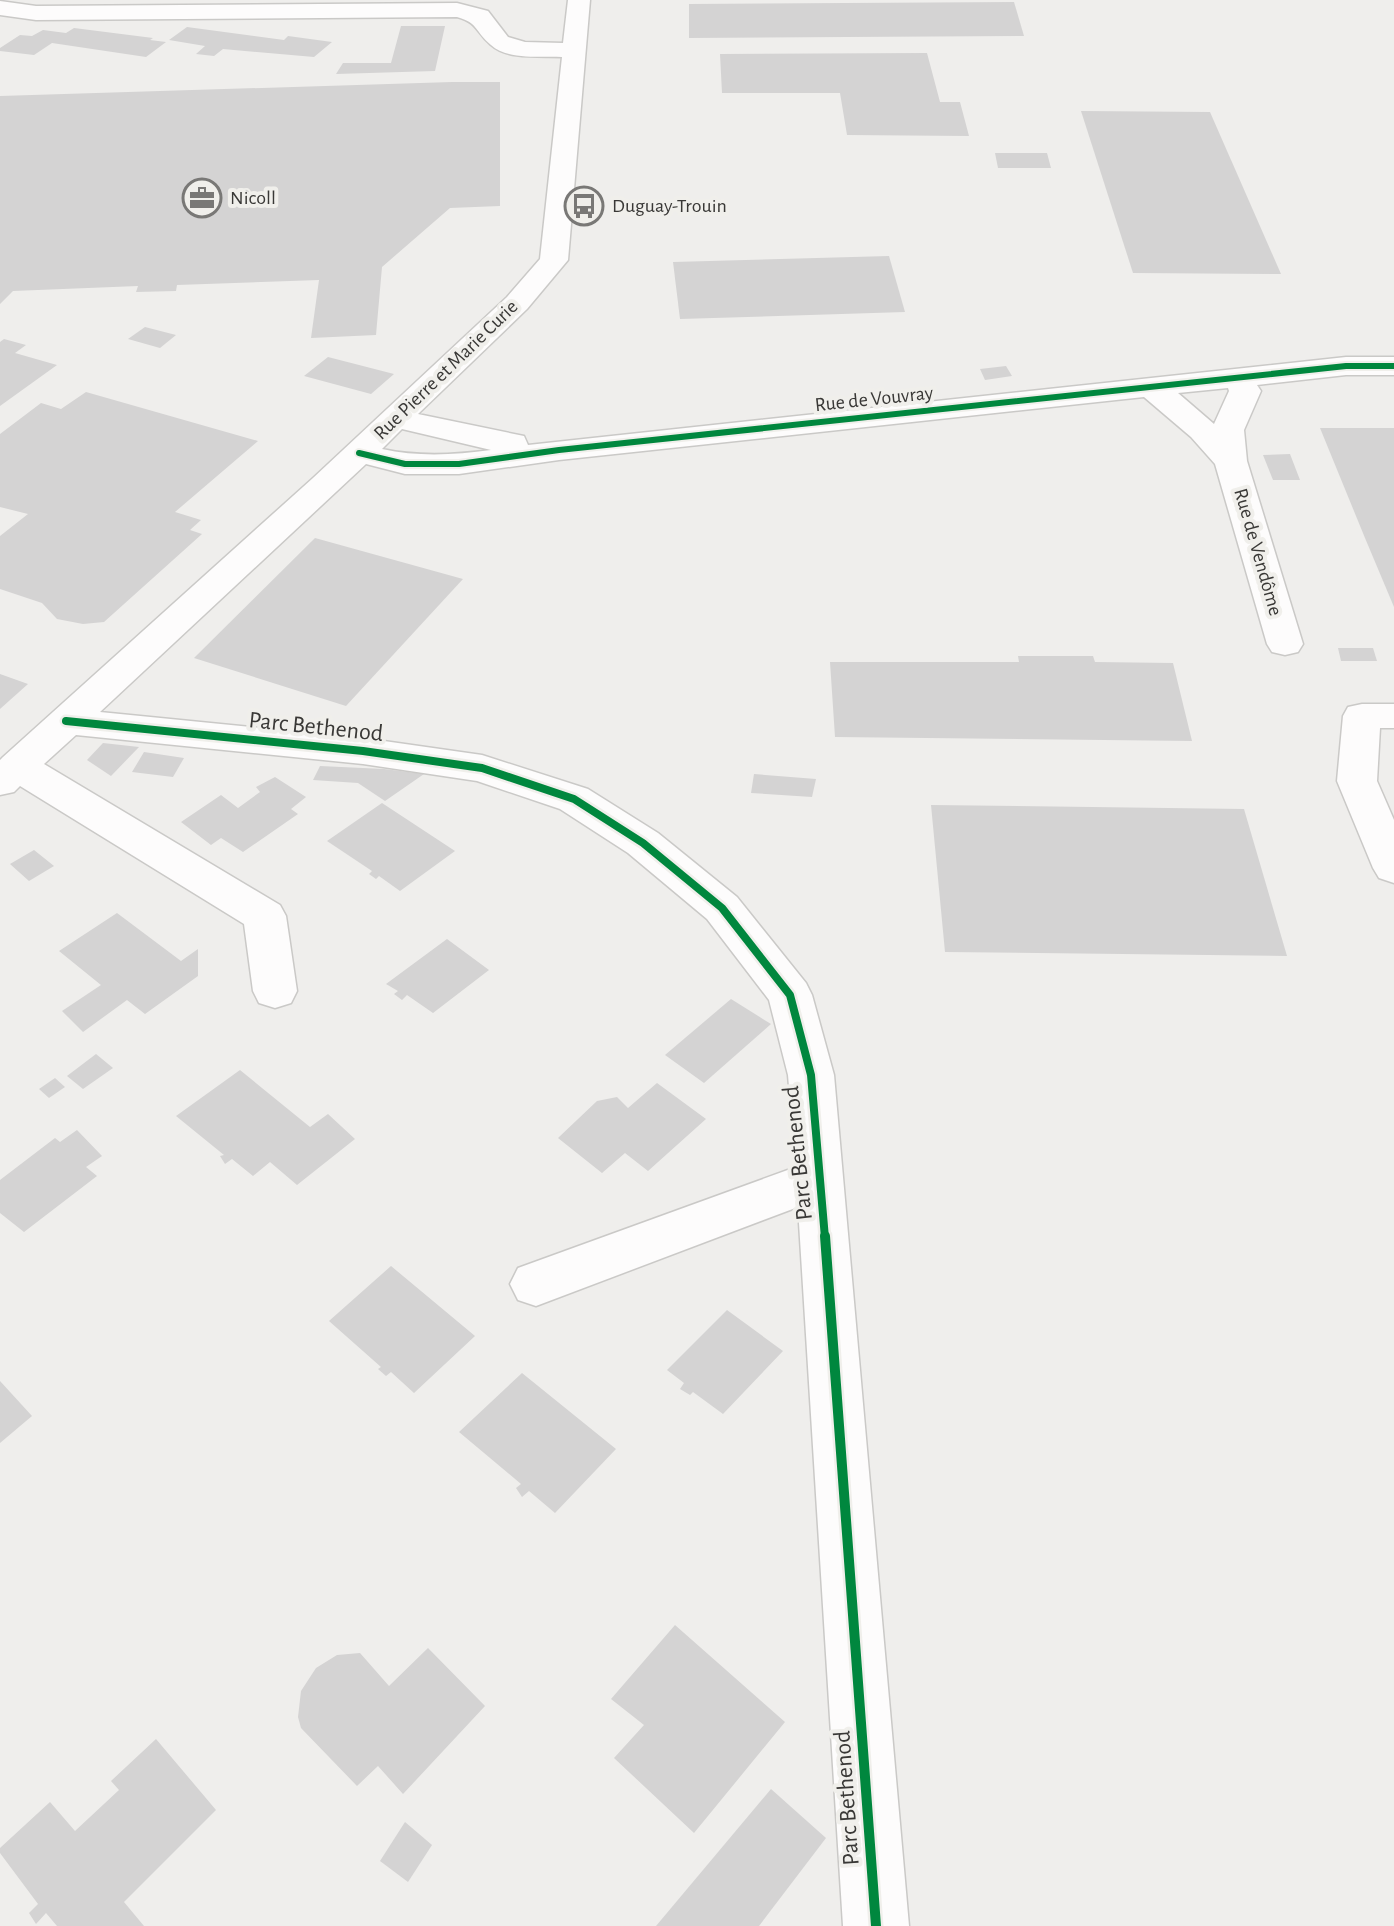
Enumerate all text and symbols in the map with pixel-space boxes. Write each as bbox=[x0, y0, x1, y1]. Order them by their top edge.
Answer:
office icon: Nicoll bbox=[181, 177, 223, 219]
bus stop icon: Duguay-Trouin bbox=[563, 185, 605, 227]
place label: Nicoll bbox=[230, 188, 276, 208]
place label: Duguay-Trouin bbox=[612, 196, 727, 216]
street label: Rue Pierre et Marie Curie bbox=[370, 296, 522, 444]
street label: Rue de Vouvray bbox=[814, 383, 935, 415]
street label: Rue de Vendôme bbox=[1230, 486, 1286, 618]
street label: Parc Bethenod bbox=[248, 708, 384, 746]
street label: Parc Bethenod bbox=[779, 1085, 817, 1221]
street label: Parc Bethenod bbox=[830, 1730, 864, 1866]

